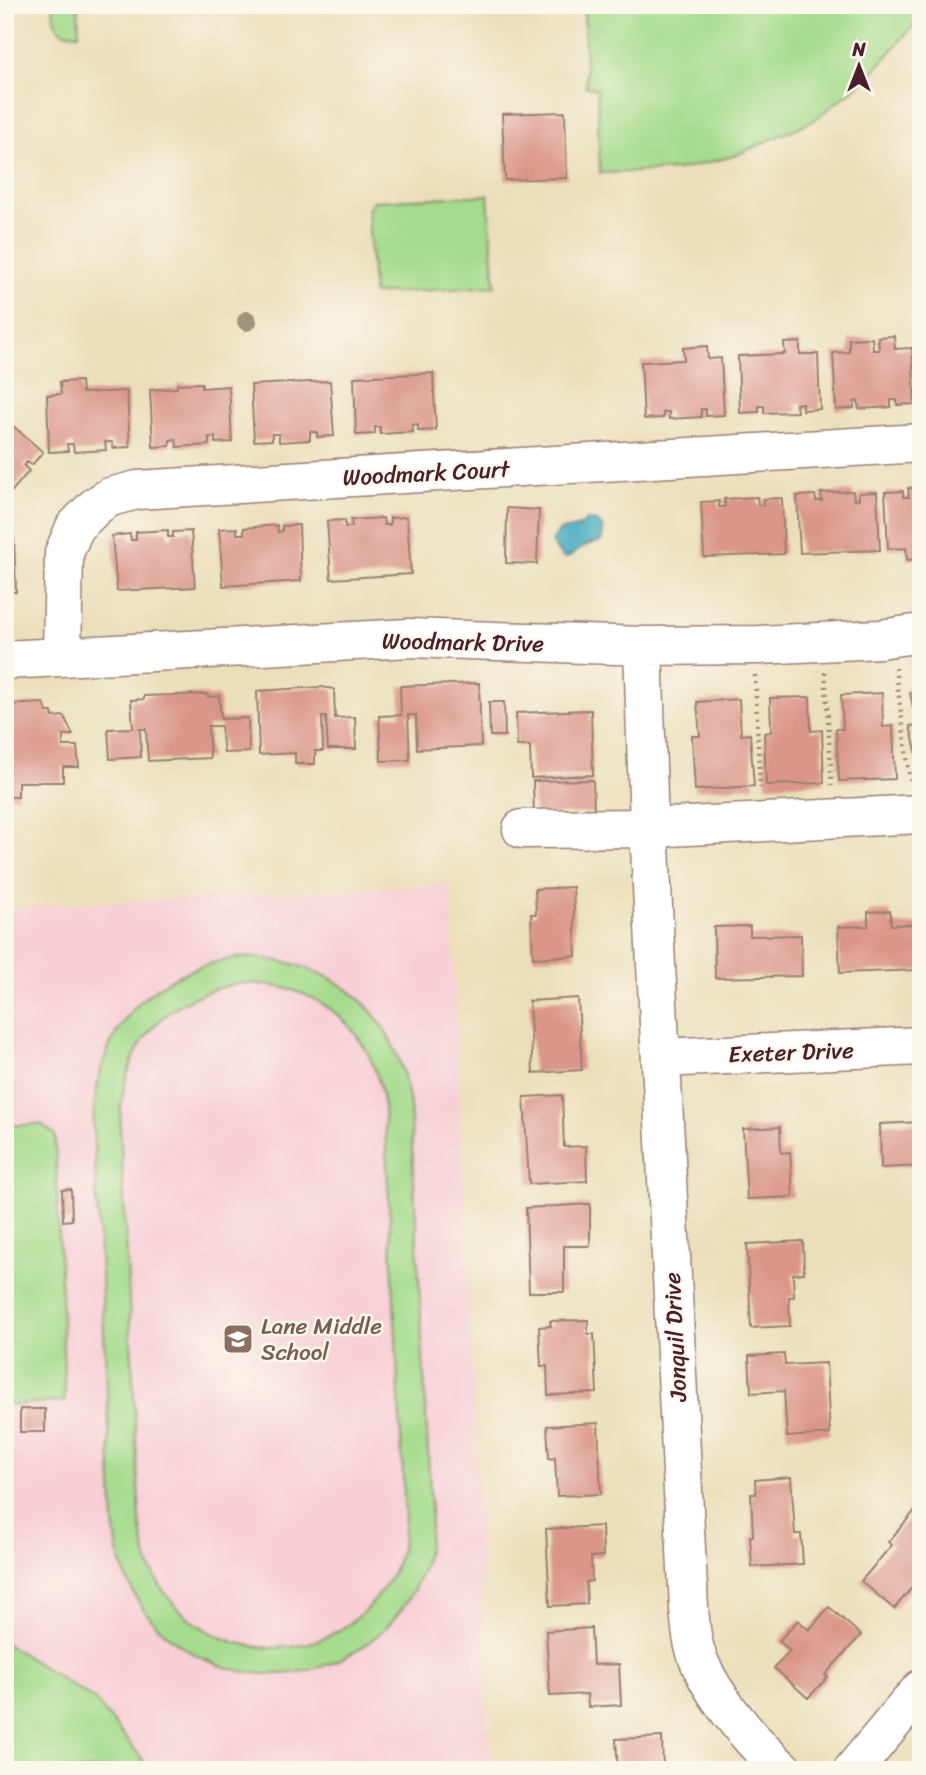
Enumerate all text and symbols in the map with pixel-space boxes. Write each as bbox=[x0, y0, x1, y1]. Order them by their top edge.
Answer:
north arrow bbox=[824, 32, 894, 102]
text: N bbox=[851, 33, 866, 66]
street label: Woodmark Court bbox=[342, 449, 512, 498]
street label: Woodmark Drive bbox=[382, 621, 545, 664]
street label: Exeter Drive bbox=[727, 1030, 855, 1075]
street label: Jonquil Drive bbox=[652, 1271, 699, 1404]
place label: Lane Middle School bbox=[261, 1306, 382, 1373]
school or university icon: Lane Middle School bbox=[221, 1322, 255, 1356]

